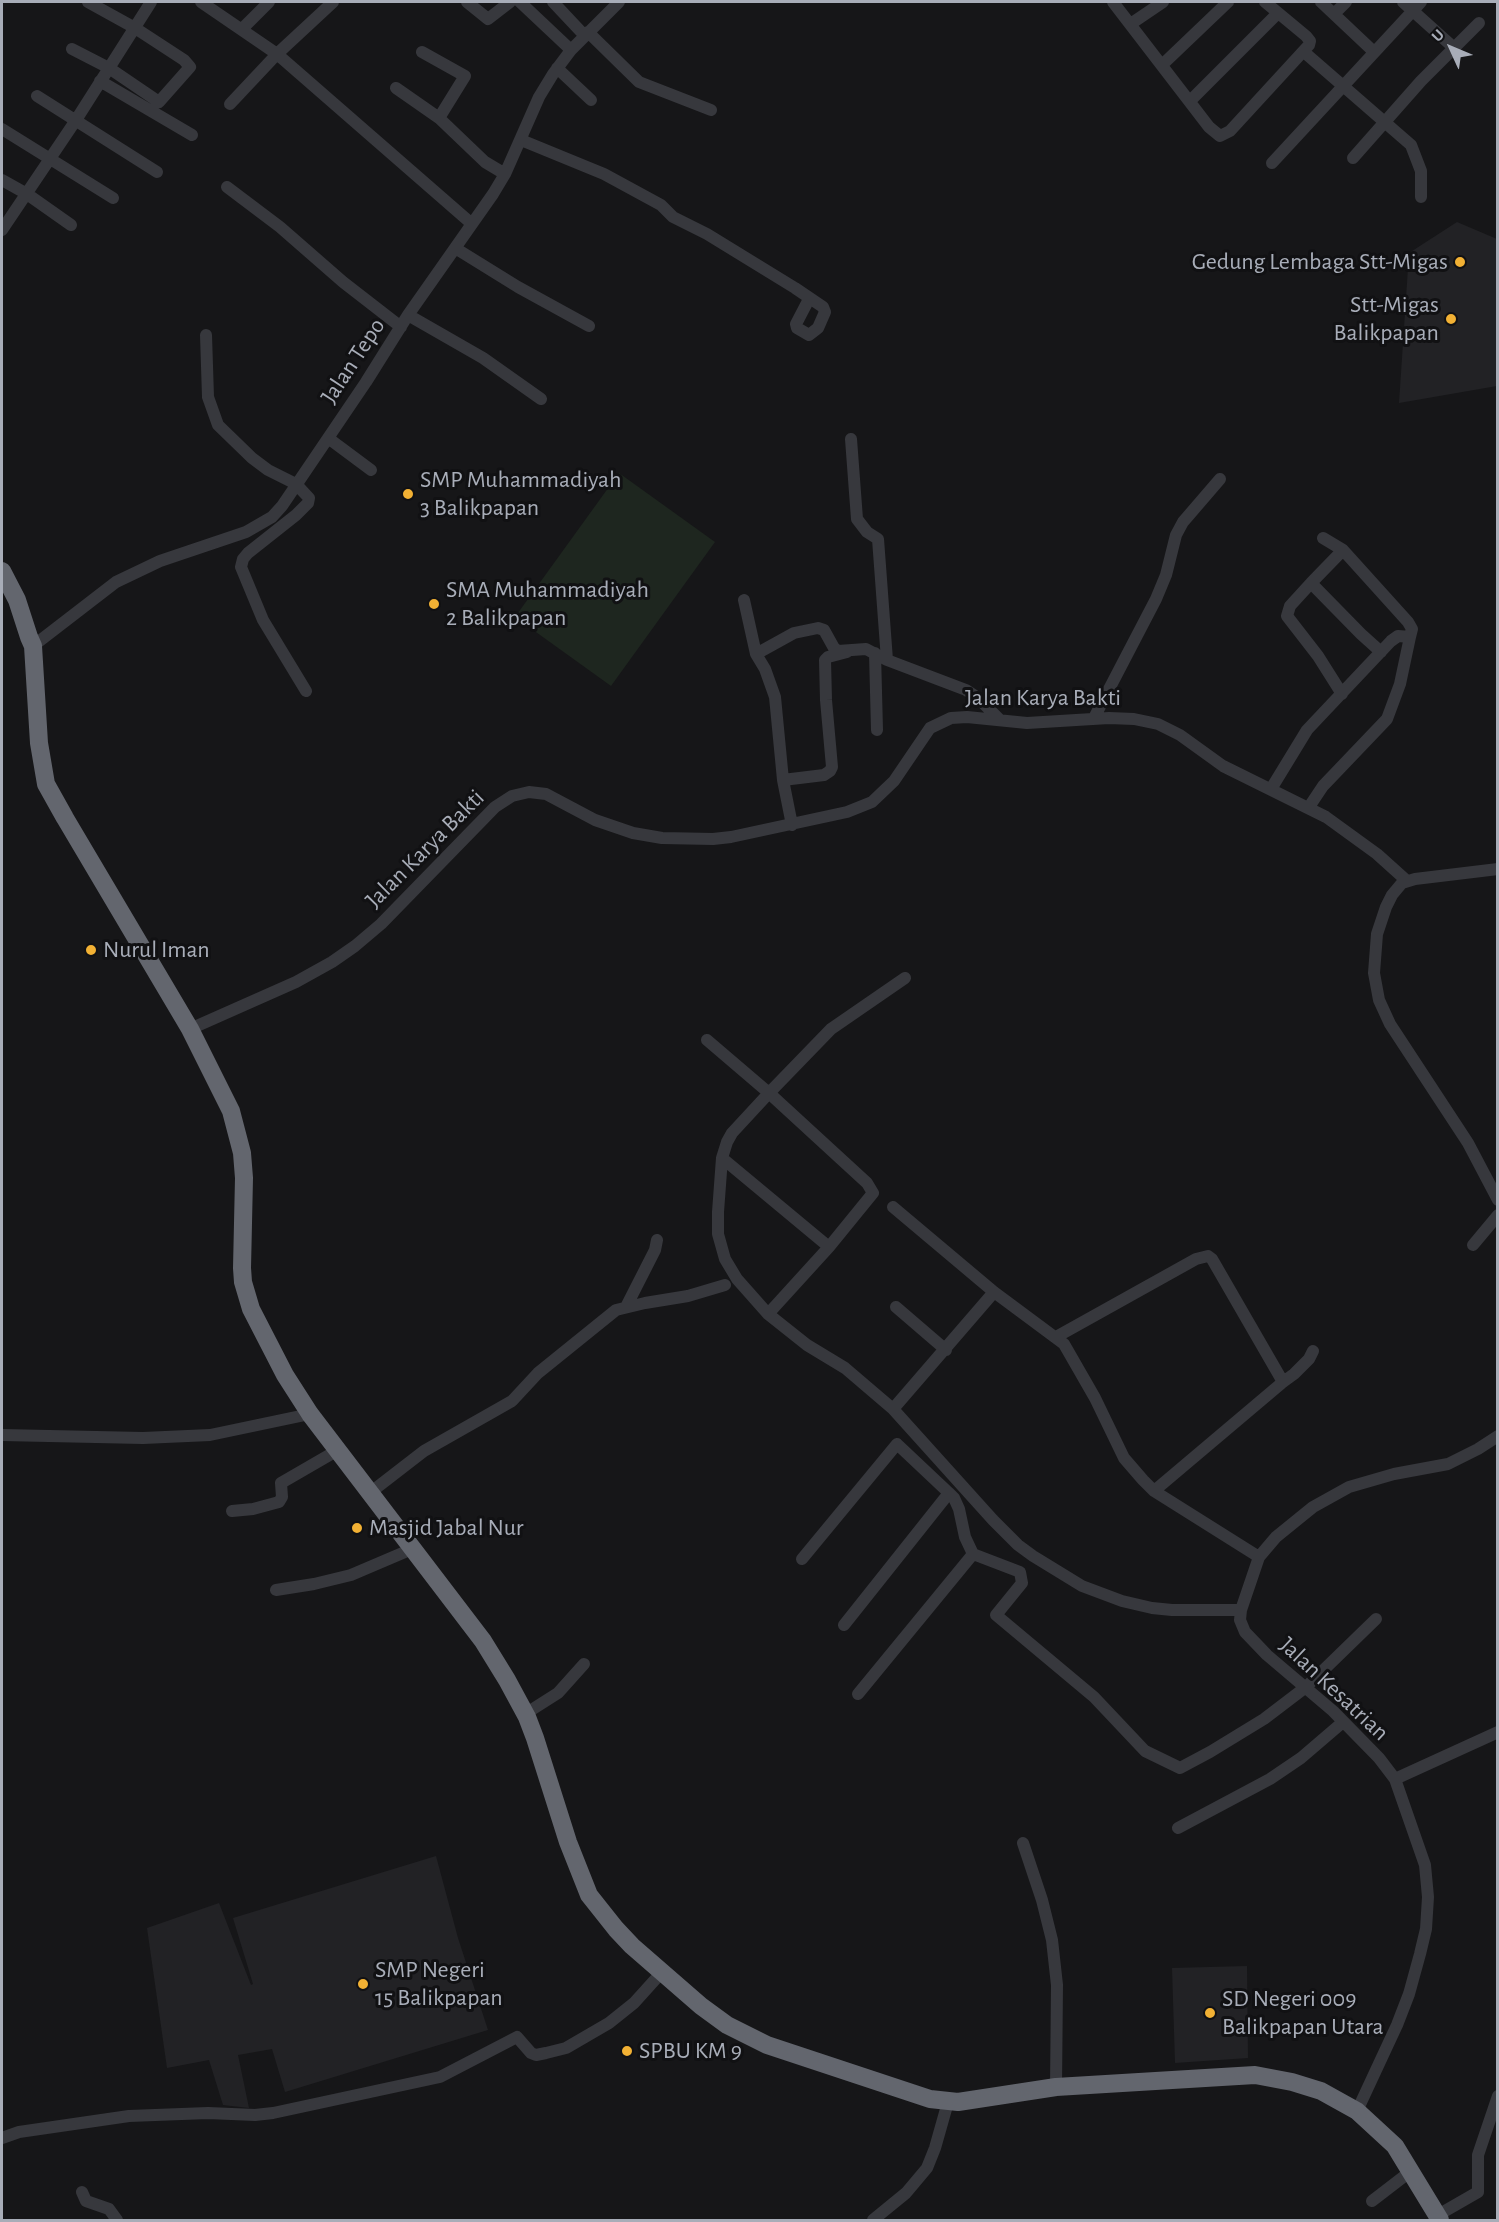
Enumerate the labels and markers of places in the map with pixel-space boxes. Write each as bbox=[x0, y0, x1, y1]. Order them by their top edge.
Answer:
place label: Gedung Lembaga Stt-Migas bbox=[1192, 248, 1448, 276]
marker: Gedung Lembaga Stt-Migas bbox=[1453, 255, 1467, 269]
place label: Stt-Migas Balikpapan bbox=[1334, 291, 1439, 347]
marker: Stt-Migas Balikpapan bbox=[1444, 312, 1458, 326]
place label: SMP Muhammadiyah 3 Balikpapan bbox=[420, 466, 622, 522]
marker: SMP Muhammadiyah 3 Balikpapan bbox=[401, 487, 415, 501]
place label: SMA Muhammadiyah 2 Balikpapan bbox=[446, 576, 649, 632]
marker: SMA Muhammadiyah 2 Balikpapan bbox=[427, 597, 441, 611]
place label: Nurul Iman bbox=[103, 936, 210, 964]
marker: Nurul Iman bbox=[84, 943, 98, 957]
place label: Masjid Jabal Nur bbox=[369, 1514, 523, 1542]
marker: Masjid Jabal Nur bbox=[350, 1521, 364, 1535]
place label: SMP Negeri 15 Balikpapan bbox=[375, 1956, 503, 2012]
marker: SMP Negeri 15 Balikpapan bbox=[356, 1977, 370, 1991]
place label: SD Negeri 009 Balikpapan Utara bbox=[1222, 1985, 1383, 2041]
marker: SD Negeri 009 Balikpapan Utara bbox=[1203, 2006, 1217, 2020]
place label: SPBU KM 9 bbox=[639, 2037, 742, 2065]
marker: SPBU KM 9 bbox=[620, 2044, 634, 2058]

